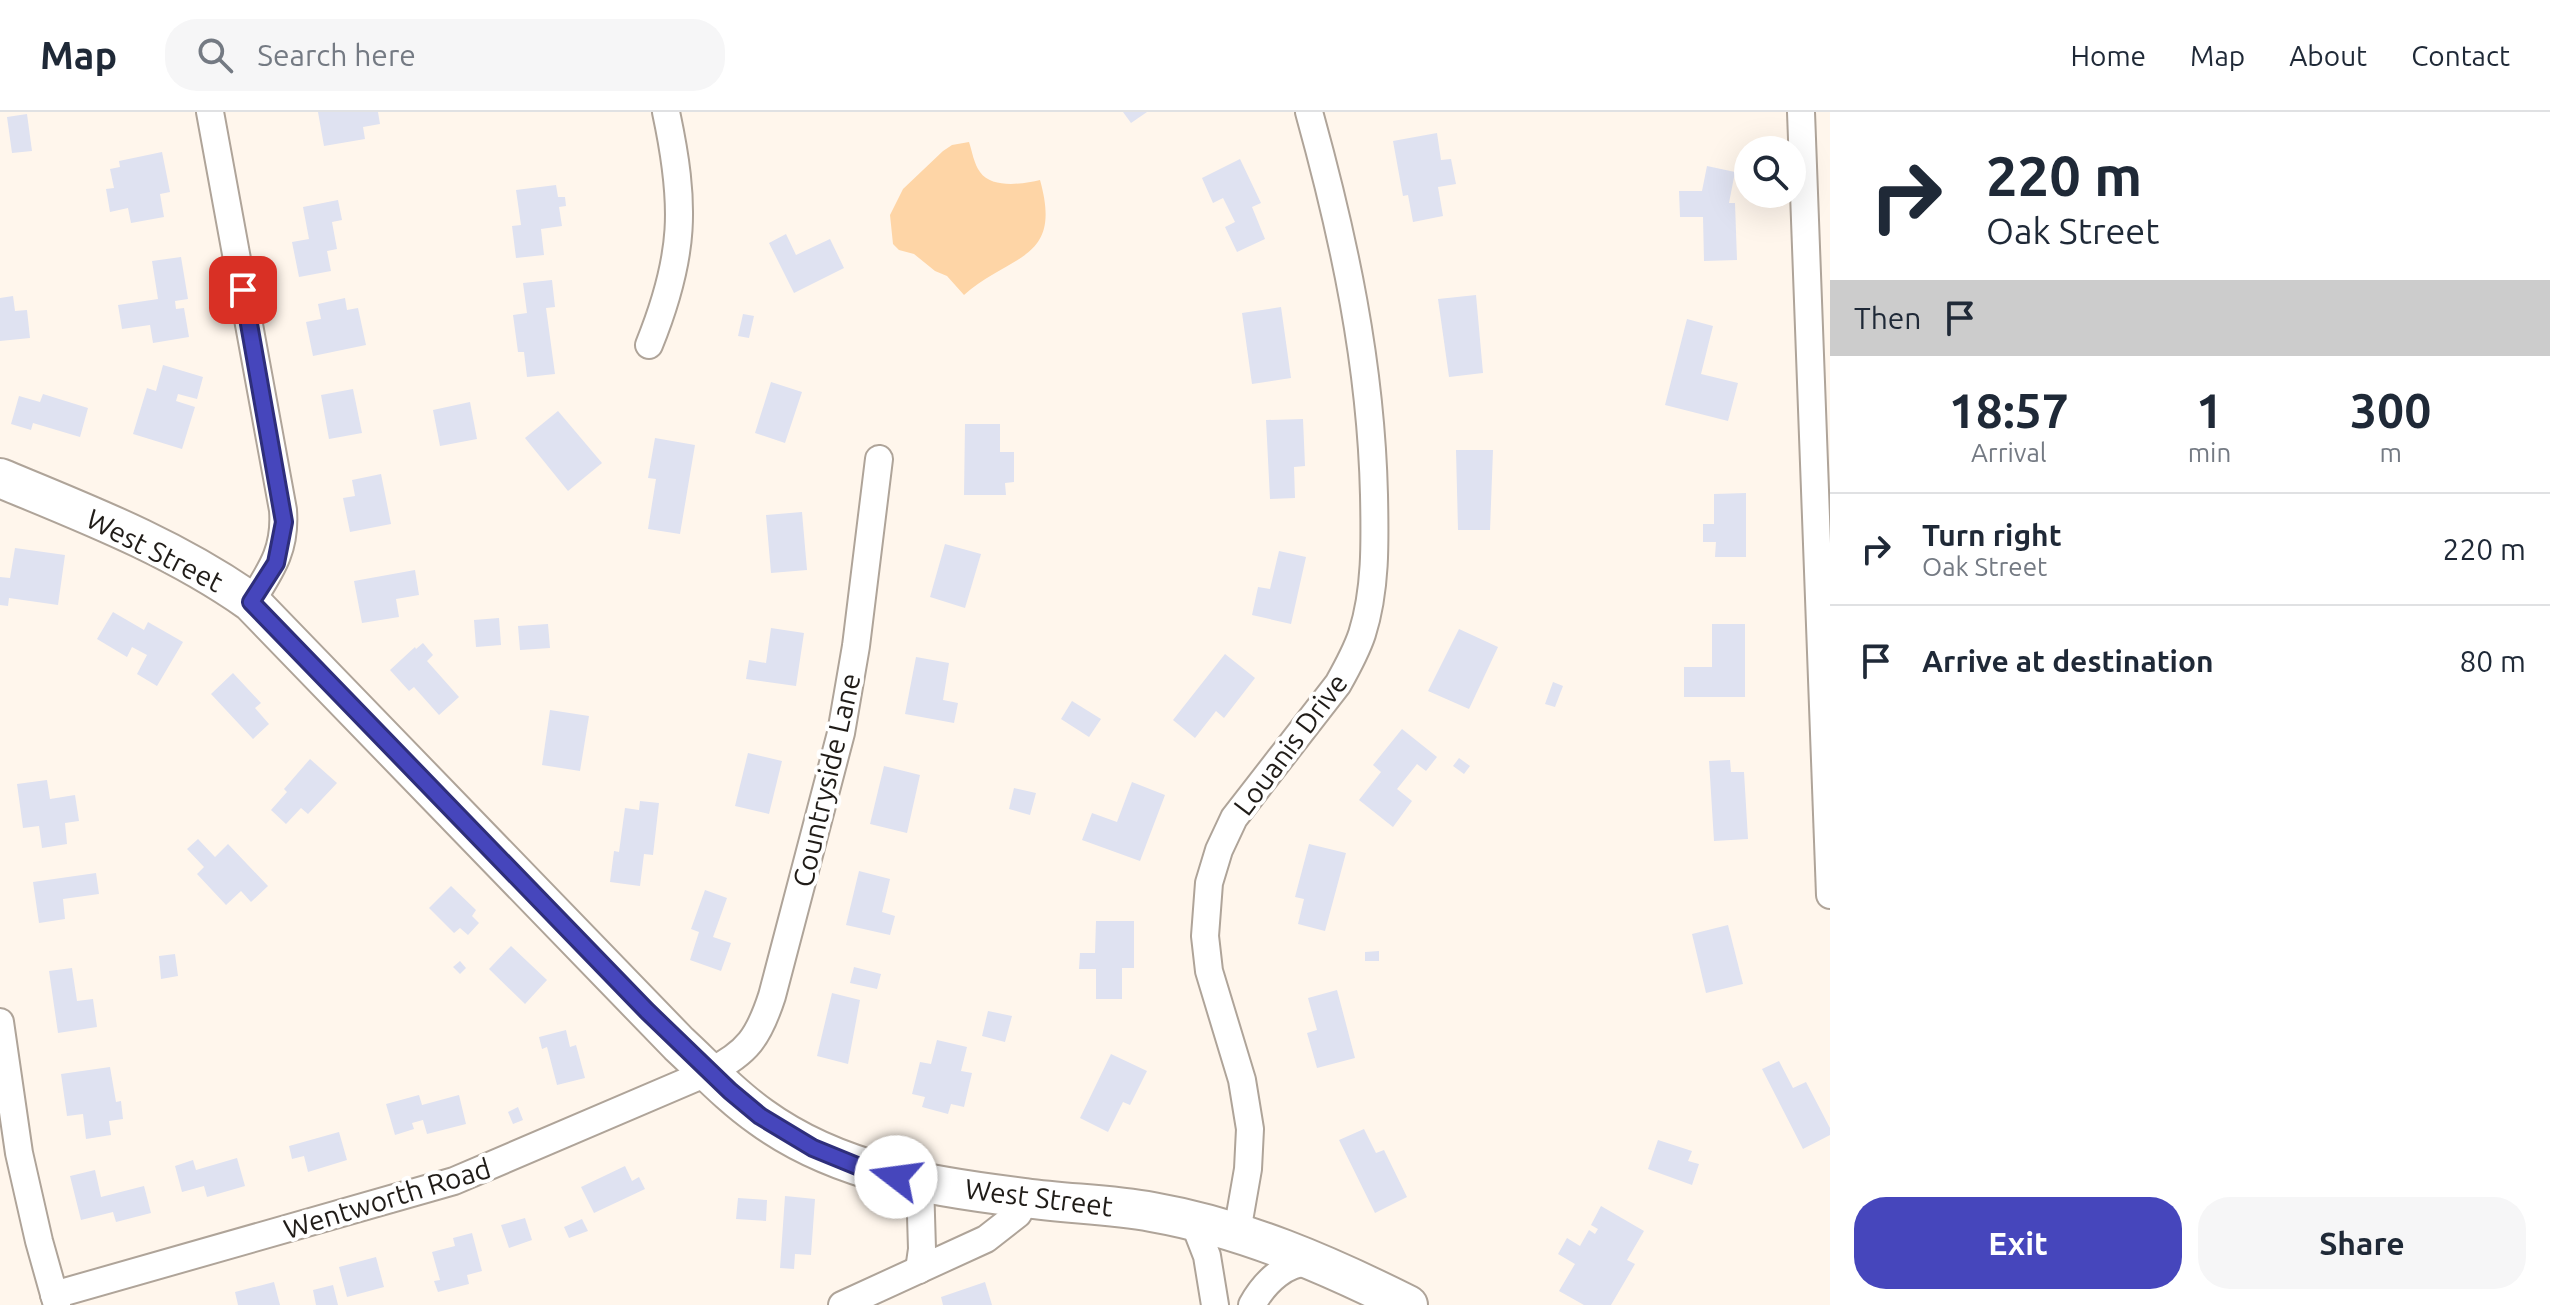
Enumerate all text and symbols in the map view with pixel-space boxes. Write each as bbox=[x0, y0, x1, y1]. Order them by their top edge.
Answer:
search box bbox=[165, 19, 725, 91]
icon: search bbox=[193, 33, 237, 77]
text: Map bbox=[40, 34, 117, 76]
text: Search here bbox=[257, 38, 416, 72]
text: Home bbox=[2071, 40, 2146, 71]
text: Map bbox=[2190, 40, 2245, 71]
text: About bbox=[2289, 40, 2367, 71]
text: Contact bbox=[2411, 40, 2510, 71]
map controls bbox=[1734, 136, 1806, 208]
button: search bbox=[1734, 136, 1806, 208]
icon: right bbox=[1854, 144, 1958, 248]
text: 220 m bbox=[1986, 144, 2142, 207]
text: Oak Street bbox=[1986, 210, 2159, 251]
pin bbox=[209, 256, 277, 324]
icon: arrive bbox=[221, 268, 265, 312]
icon: arrive bbox=[1938, 296, 1982, 340]
text: Then bbox=[1854, 301, 1922, 335]
text: 18:57 bbox=[1949, 383, 2069, 437]
text: 1 bbox=[2196, 383, 2223, 437]
text: 300 bbox=[2350, 383, 2431, 437]
text: Arrival bbox=[1971, 438, 2047, 467]
text: min bbox=[2188, 438, 2231, 467]
text: m bbox=[2379, 438, 2402, 467]
street label: West Street bbox=[82, 502, 228, 598]
text: Turn right bbox=[1922, 518, 2062, 552]
icon: right bbox=[1854, 527, 1898, 571]
text: 220 m bbox=[2442, 532, 2526, 566]
text: Oak Street bbox=[1922, 552, 2047, 581]
icon: arrive bbox=[1854, 639, 1898, 683]
text: Arrive at destination bbox=[1922, 644, 2214, 678]
text: 80 m bbox=[2459, 644, 2526, 678]
street label: Louanis Drive bbox=[1227, 667, 1353, 821]
street label: Countryside Lane bbox=[786, 670, 866, 890]
position arrow bbox=[854, 1135, 938, 1219]
street label: Wentworth Road bbox=[280, 1152, 494, 1244]
street label: West Street bbox=[963, 1173, 1115, 1221]
button: Exit bbox=[1854, 1197, 2182, 1289]
button: Share bbox=[2198, 1197, 2526, 1289]

